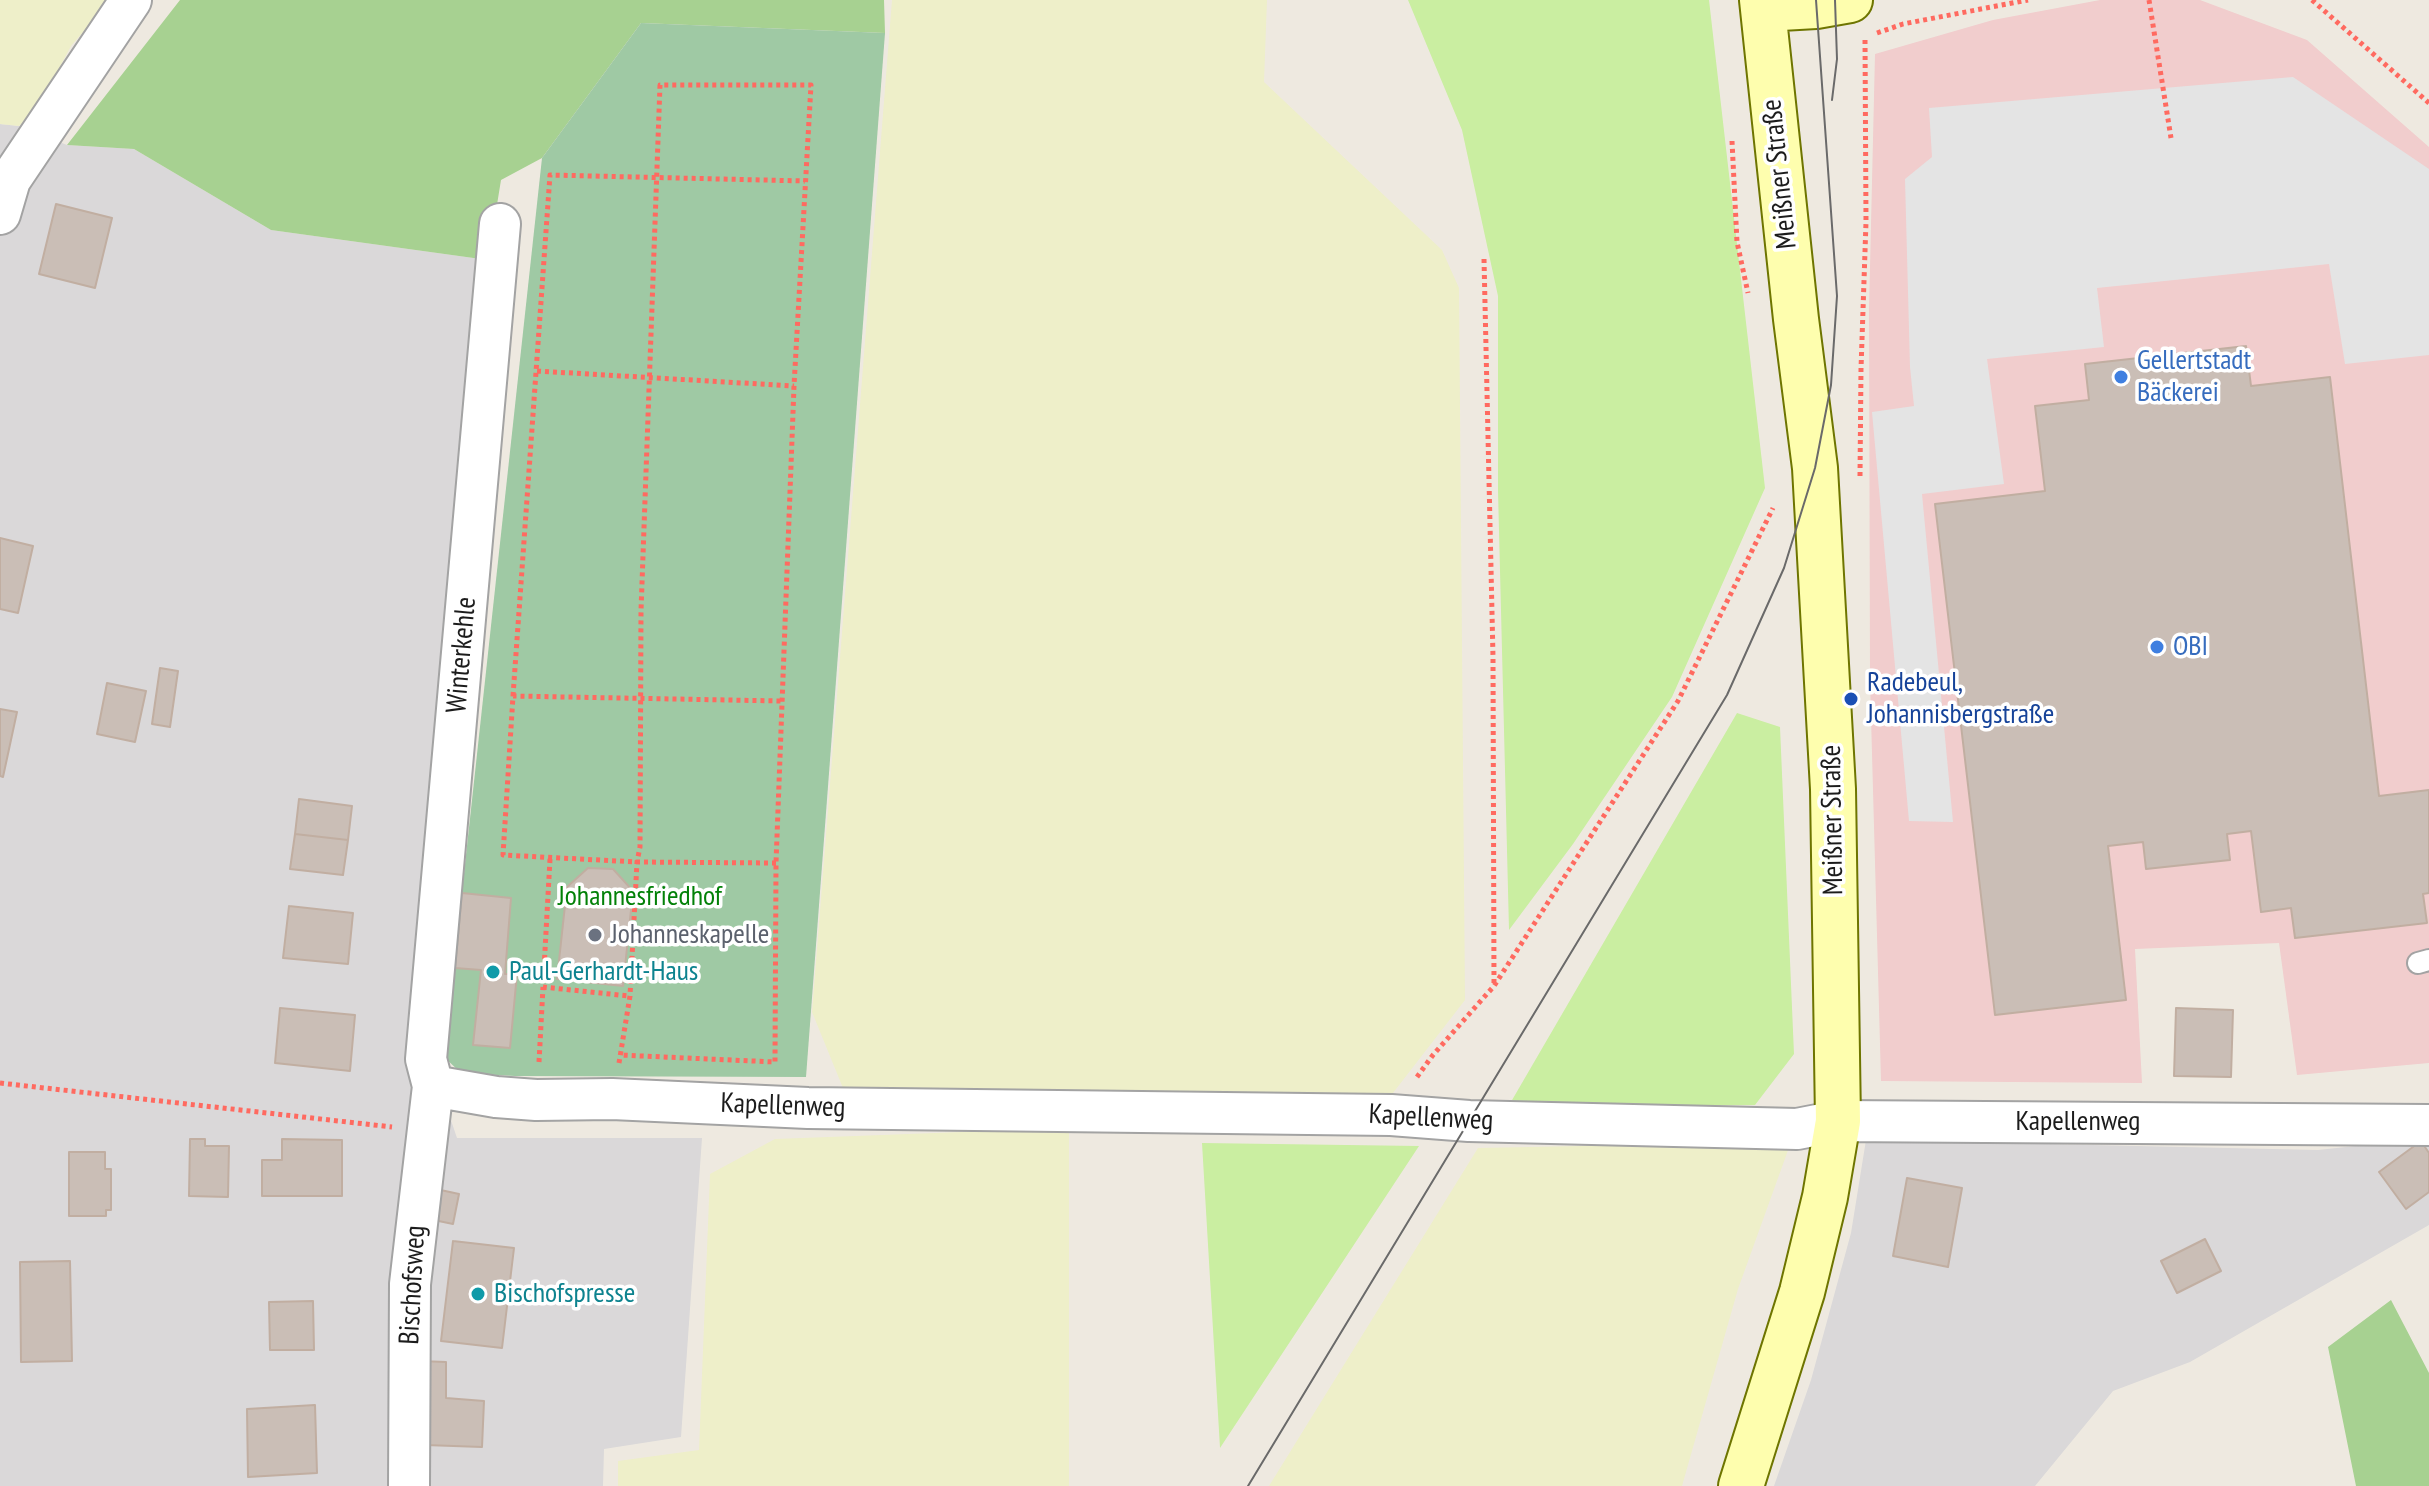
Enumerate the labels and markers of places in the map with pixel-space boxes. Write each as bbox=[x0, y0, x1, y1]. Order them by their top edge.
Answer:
place label: Gellertstadt Bäckerei bbox=[2137, 344, 2251, 410]
marker: Gellertstadt Bäckerei bbox=[2112, 368, 2130, 386]
place label: OBI bbox=[2173, 630, 2208, 664]
marker: OBI bbox=[2148, 638, 2166, 656]
place label: Radebeul, Johannisbergstraße bbox=[1867, 666, 2054, 732]
marker: Radebeul, Johannisbergstraße bbox=[1842, 690, 1860, 708]
place label: Johanneskapelle bbox=[611, 918, 769, 952]
marker: Johanneskapelle bbox=[586, 926, 604, 944]
place label: Paul-Gerhardt-Haus bbox=[509, 955, 698, 989]
marker: Paul-Gerhardt-Haus bbox=[484, 963, 502, 981]
place label: Bischofspresse bbox=[494, 1277, 635, 1311]
marker: Bischofspresse bbox=[469, 1285, 487, 1303]

